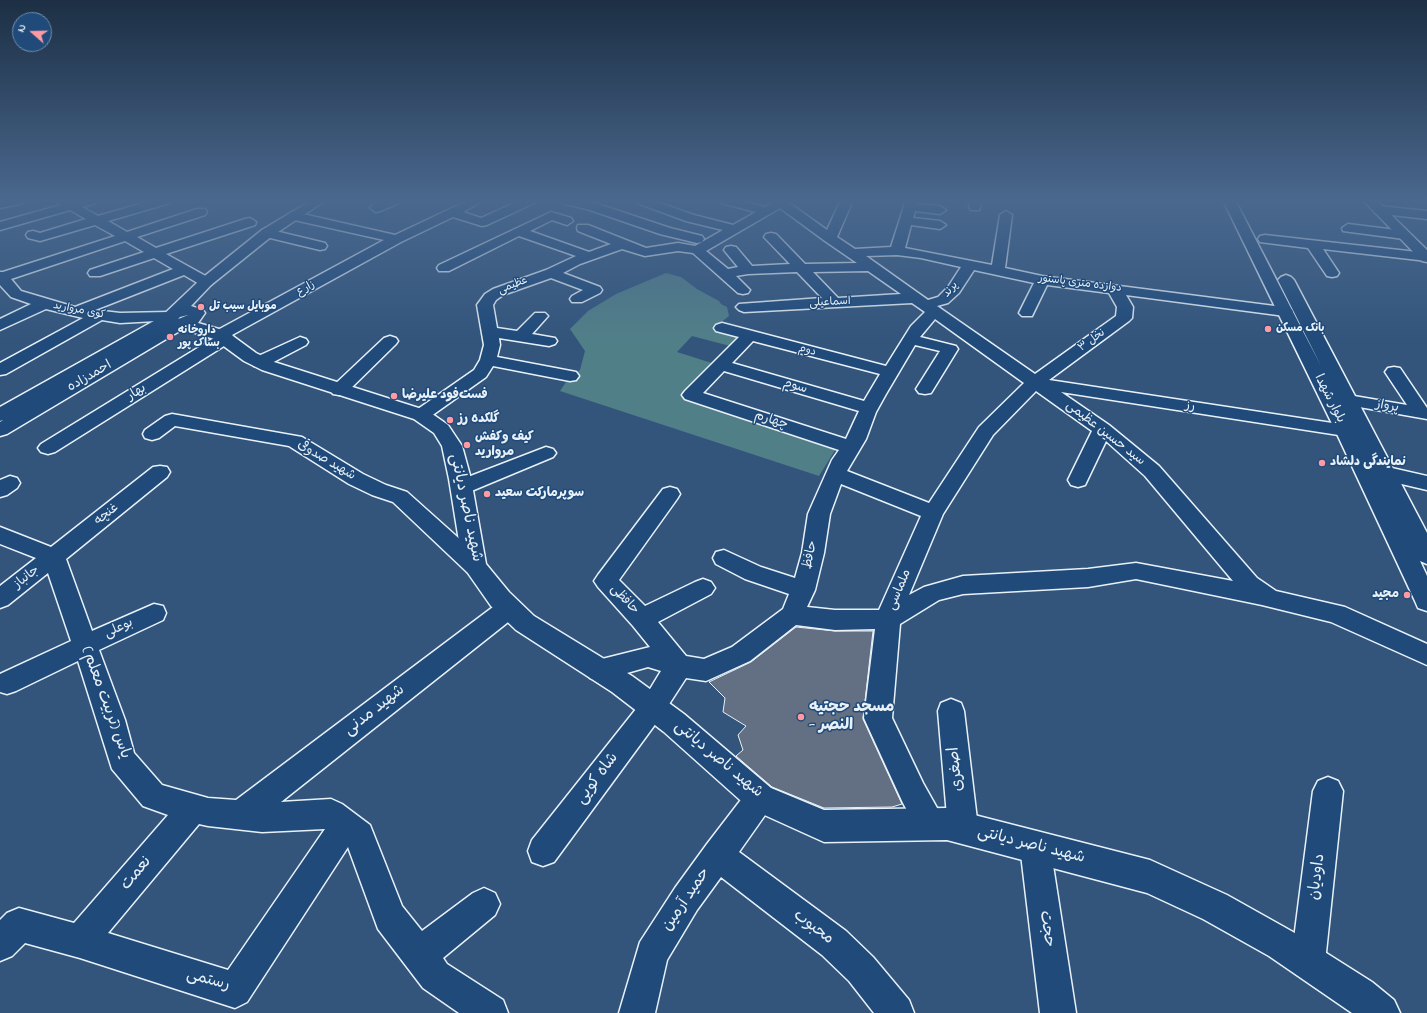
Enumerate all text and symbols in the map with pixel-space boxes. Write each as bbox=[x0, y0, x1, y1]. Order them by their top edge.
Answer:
north arrow bbox=[12, 12, 52, 52]
text: N bbox=[13, 22, 30, 34]
street label: دوازده متری پاستور bbox=[1038, 272, 1122, 296]
street label: عظیمی bbox=[496, 274, 530, 298]
street label: زارع bbox=[294, 278, 318, 300]
street label: پرند bbox=[941, 279, 961, 301]
street label: اسماعیلی bbox=[809, 295, 851, 311]
street label: کوی مروارید bbox=[52, 299, 106, 323]
place label: موبایل سیب تل bbox=[209, 300, 277, 314]
marker: موبایل سیب تل bbox=[196, 302, 206, 312]
place label: بانک مسکن bbox=[1276, 322, 1324, 336]
place label: داروخانه بساک پور bbox=[178, 324, 220, 350]
marker: بانک مسکن bbox=[1263, 324, 1273, 334]
street label: نخل ۳ bbox=[1076, 327, 1108, 355]
marker: داروخانه بساک پور bbox=[165, 332, 175, 342]
street label: دوم bbox=[797, 342, 817, 360]
street label: احمدزاده bbox=[65, 358, 115, 396]
street label: بلوار شهدا bbox=[1310, 372, 1348, 426]
street label: سوم bbox=[781, 376, 809, 398]
street label: بهار bbox=[124, 381, 150, 405]
place label: فست‌فود علیرضا bbox=[402, 388, 488, 404]
marker: فست‌فود علیرضا bbox=[389, 391, 399, 401]
street label: پرواز bbox=[1374, 397, 1400, 417]
street label: سید حسین عظیمی bbox=[1062, 398, 1148, 470]
street label: رز bbox=[1184, 399, 1196, 415]
street label: چهارم bbox=[752, 408, 790, 434]
place label: گلکده رز bbox=[458, 412, 500, 428]
marker: گلکده رز bbox=[445, 415, 455, 425]
place label: کیف و‌کفش مروارید bbox=[475, 430, 534, 461]
street label: شهید صدوقی bbox=[294, 438, 358, 484]
marker: کیف و‌کفش مروارید bbox=[462, 440, 472, 450]
street label: شهید ناصر دیانتی bbox=[444, 452, 486, 564]
place label: نمایندگی دلشاد bbox=[1330, 455, 1406, 471]
marker: نمایندگی دلشاد bbox=[1317, 458, 1327, 468]
place label: سوپرمارکت سعید bbox=[495, 486, 584, 502]
marker: سوپرمارکت سعید bbox=[482, 489, 492, 499]
street label: غنچه bbox=[92, 501, 122, 529]
street label: حافظ bbox=[800, 539, 822, 571]
street label: جانباز bbox=[11, 563, 43, 593]
street label: ملماسی bbox=[885, 567, 915, 613]
street label: حافظی bbox=[606, 582, 642, 618]
place label: مجید bbox=[1372, 587, 1399, 603]
marker: مجید bbox=[1402, 590, 1412, 600]
street label: بوعلی bbox=[102, 616, 136, 642]
street label: یاس (تربیت معلم) bbox=[76, 644, 134, 762]
street label: شهید مدنی bbox=[341, 681, 409, 741]
place label: مسجد حجتیه - النصر bbox=[809, 698, 894, 736]
marker: مسجد حجتیه - النصر bbox=[796, 712, 806, 722]
street label: شهید ناصر دیانتی bbox=[670, 717, 766, 803]
street label: اصغری bbox=[945, 746, 969, 792]
street label: شاه کویی bbox=[572, 749, 624, 809]
street label: شهید ناصر دیانتی bbox=[975, 823, 1087, 869]
street label: نعمت bbox=[117, 853, 157, 895]
street label: داودیان bbox=[1306, 853, 1330, 901]
street label: حمید آرمین bbox=[659, 865, 715, 935]
street label: محبوب bbox=[789, 907, 837, 949]
street label: حجت bbox=[1034, 910, 1058, 948]
street label: رستمی bbox=[184, 966, 232, 996]

